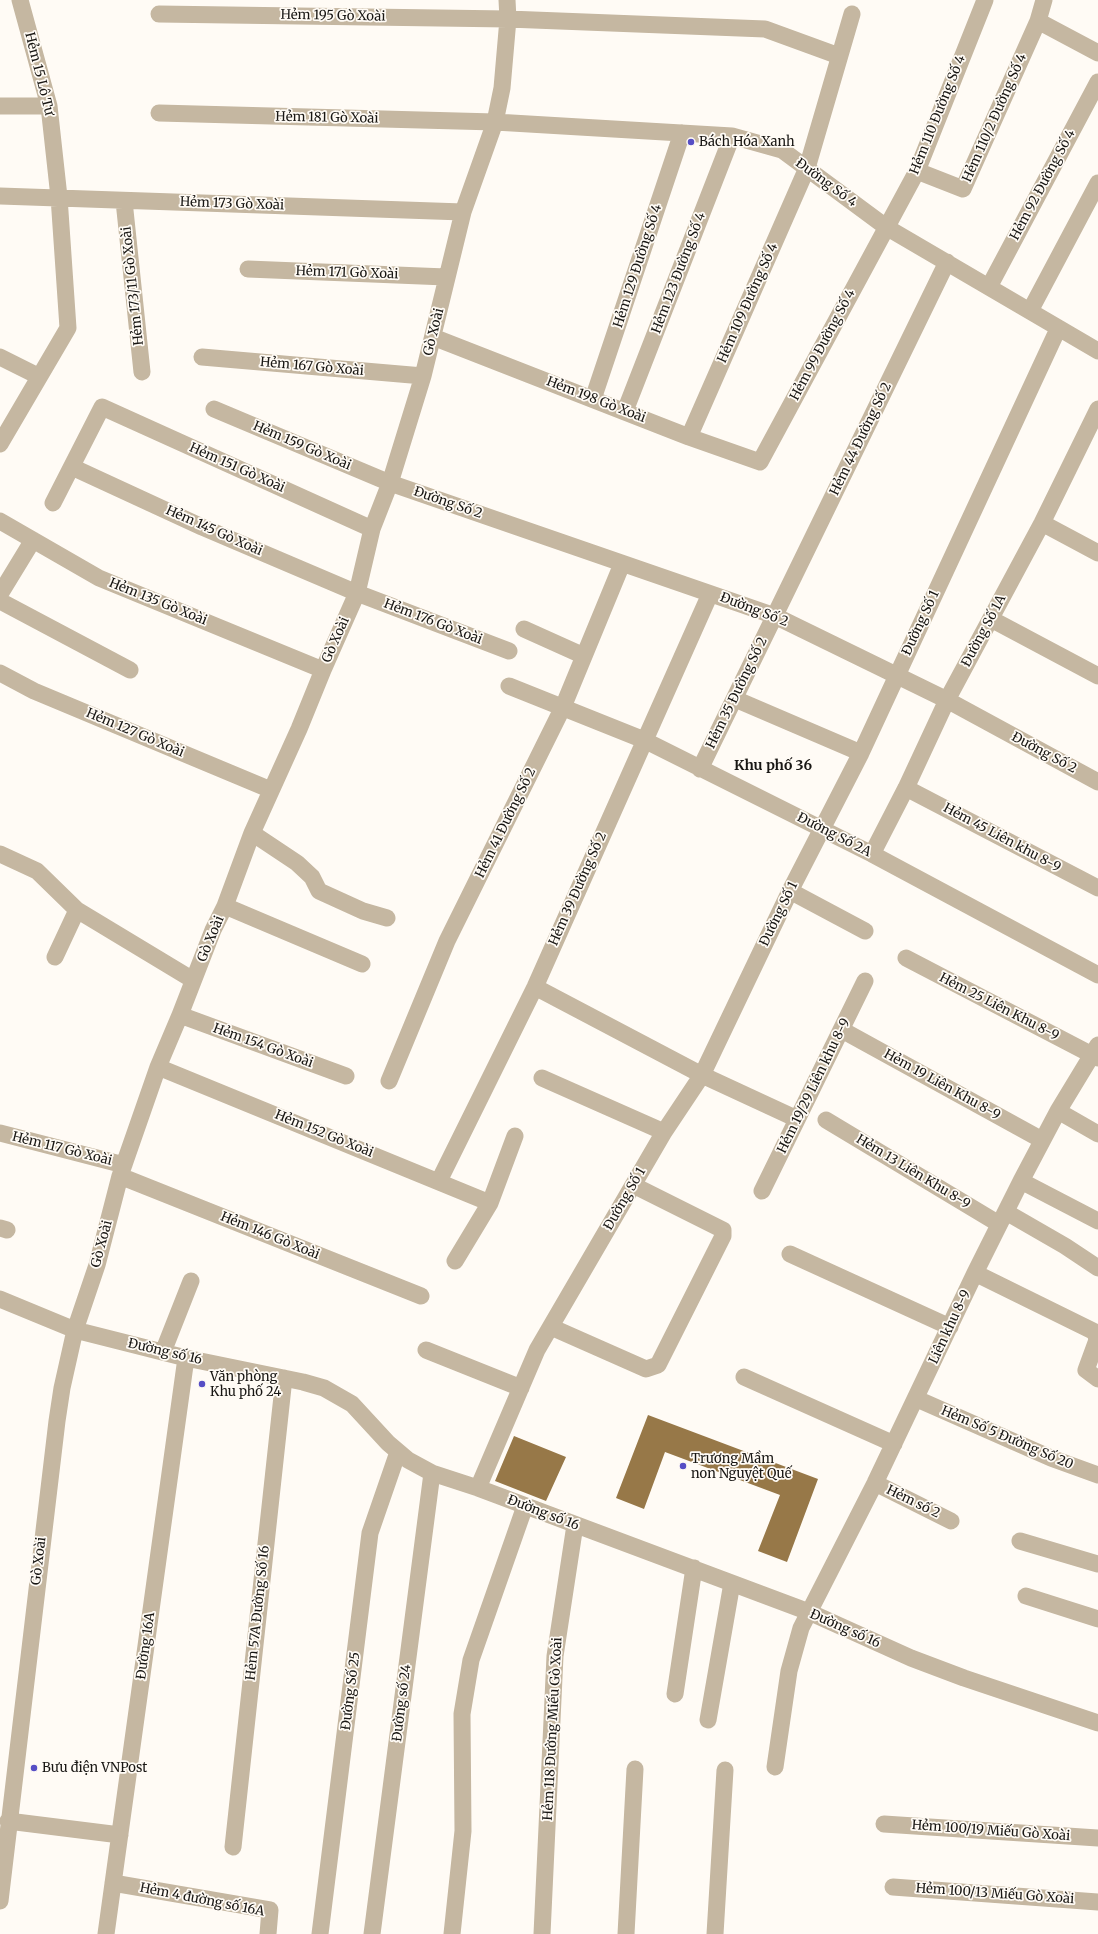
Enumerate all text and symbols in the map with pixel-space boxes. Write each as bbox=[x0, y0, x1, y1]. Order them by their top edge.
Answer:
street label: Hẻm 195 Gò Xoài bbox=[280, 7, 386, 25]
street label: Hẻm 15 Lô Tư bbox=[21, 31, 57, 117]
street label: Hẻm 110/2 Đường Số 4 bbox=[960, 51, 1030, 185]
street label: Hẻm 110 Đường Số 4 bbox=[907, 53, 969, 177]
street label: Hẻm 181 Gò Xoài bbox=[275, 109, 379, 127]
street label: Hẻm 92 Đường Số 4 bbox=[1007, 127, 1079, 243]
place label: Bách Hóa Xanh bbox=[699, 134, 795, 150]
marker: Bách Hóa Xanh bbox=[686, 137, 696, 147]
street label: Đường Số 4 bbox=[792, 156, 860, 210]
street label: Hẻm 173 Gò Xoài bbox=[180, 194, 284, 214]
street label: Hẻm 129 Đường Số 4 bbox=[611, 202, 665, 330]
street label: Hẻm 123 Đường Số 4 bbox=[649, 210, 709, 336]
street label: Hẻm 173/11 Gò Xoài bbox=[119, 226, 147, 346]
street label: Hẻm 109 Đường Số 4 bbox=[715, 241, 781, 365]
street label: Hẻm 171 Gò Xoài bbox=[295, 263, 399, 283]
street label: Hẻm 99 Đường Số 4 bbox=[787, 287, 859, 403]
street label: Gò Xoài bbox=[421, 307, 447, 357]
street label: Hẻm 167 Gò Xoài bbox=[259, 355, 365, 379]
street label: Hẻm 198 Gò Xoài bbox=[544, 374, 648, 426]
street label: Hẻm 44 Đường Số 2 bbox=[827, 380, 895, 498]
street label: Hẻm 159 Gò Xoài bbox=[251, 418, 353, 474]
street label: Hẻm 151 Gò Xoài bbox=[187, 440, 287, 496]
street label: Đường Số 2 bbox=[412, 484, 484, 522]
street label: Hẻm 145 Gò Xoài bbox=[163, 503, 265, 559]
street label: Hẻm 135 Gò Xoài bbox=[107, 575, 209, 629]
street label: Đường Số 1 bbox=[899, 588, 943, 658]
street label: Đường Số 2 bbox=[718, 590, 790, 630]
street label: Đường Số 1A bbox=[959, 592, 1009, 670]
street label: Hẻm 176 Gò Xoài bbox=[382, 596, 484, 648]
street label: Gò Xoài bbox=[319, 615, 353, 665]
street label: Hẻm 35 Đường Số 2 bbox=[703, 635, 771, 751]
street label: Hẻm 127 Gò Xoài bbox=[84, 705, 186, 761]
street label: Đường Số 2 bbox=[1009, 729, 1079, 777]
district label: Khu phố 36 bbox=[734, 758, 812, 774]
street label: Hẻm 41 Đường Số 2 bbox=[473, 765, 539, 881]
street label: Hẻm 45 Liên khu 8-9 bbox=[941, 800, 1063, 876]
street label: Đường Số 2A bbox=[794, 810, 874, 860]
street label: Hẻm 39 Đường Số 2 bbox=[546, 830, 610, 948]
street label: Đường Số 1 bbox=[757, 879, 801, 949]
street label: Gò Xoài bbox=[194, 914, 228, 964]
street label: Hẻm 25 Liên Khu 8-9 bbox=[937, 970, 1061, 1044]
street label: Hẻm 19/29 Liên khu 8-9 bbox=[774, 1016, 854, 1156]
street label: Hẻm 154 Gò Xoài bbox=[211, 1021, 315, 1071]
street label: Hẻm 19 Liên Khu 8-9 bbox=[881, 1047, 1003, 1123]
street label: Hẻm 152 Gò Xoài bbox=[273, 1107, 375, 1161]
street label: Hẻm 117 Gò Xoài bbox=[10, 1129, 114, 1169]
street label: Hẻm 13 Liên Khu 8-9 bbox=[853, 1132, 973, 1212]
street label: Đường Số 1 bbox=[601, 1165, 649, 1233]
street label: Hẻm 146 Gò Xoài bbox=[218, 1209, 322, 1263]
street label: Gò Xoài bbox=[88, 1219, 116, 1269]
street label: Liên khu 8-9 bbox=[926, 1287, 974, 1367]
street label: Đường số 16 bbox=[126, 1336, 204, 1368]
place label: Văn phòng Khu phố 24 bbox=[210, 1369, 281, 1400]
marker: Văn phòng Khu phố 24 bbox=[197, 1379, 207, 1389]
street label: Hẻm Số 5 Đường Số 20 bbox=[939, 1403, 1075, 1473]
place label: Trương Mầm non Nguyệt Quế bbox=[691, 1451, 791, 1482]
marker: Trương Mầm non Nguyệt Quế bbox=[678, 1461, 688, 1471]
street label: Hẻm số 2 bbox=[884, 1482, 942, 1522]
street label: Đường số 16 bbox=[505, 1492, 581, 1534]
street label: Gò Xoài bbox=[28, 1536, 50, 1586]
street label: Hẻm 57A Đường Số 16 bbox=[243, 1545, 273, 1681]
street label: Đường số 16 bbox=[807, 1606, 883, 1652]
street label: Đường 16A bbox=[134, 1611, 158, 1681]
street label: Hẻm 118 Đường Miếu Gò Xoài bbox=[540, 1637, 566, 1821]
street label: Đường Số 25 bbox=[338, 1651, 364, 1731]
street label: Đường số 24 bbox=[390, 1663, 414, 1743]
place label: Bưu điện VNPost bbox=[42, 1760, 147, 1776]
marker: Bưu điện VNPost bbox=[29, 1763, 39, 1773]
street label: Hẻm 100/19 Miếu Gò Xoài bbox=[911, 1818, 1071, 1844]
street label: Hẻm 4 đường số 16A bbox=[138, 1880, 266, 1920]
street label: Hẻm 100/13 Miếu Gò Xoài bbox=[915, 1881, 1075, 1907]

